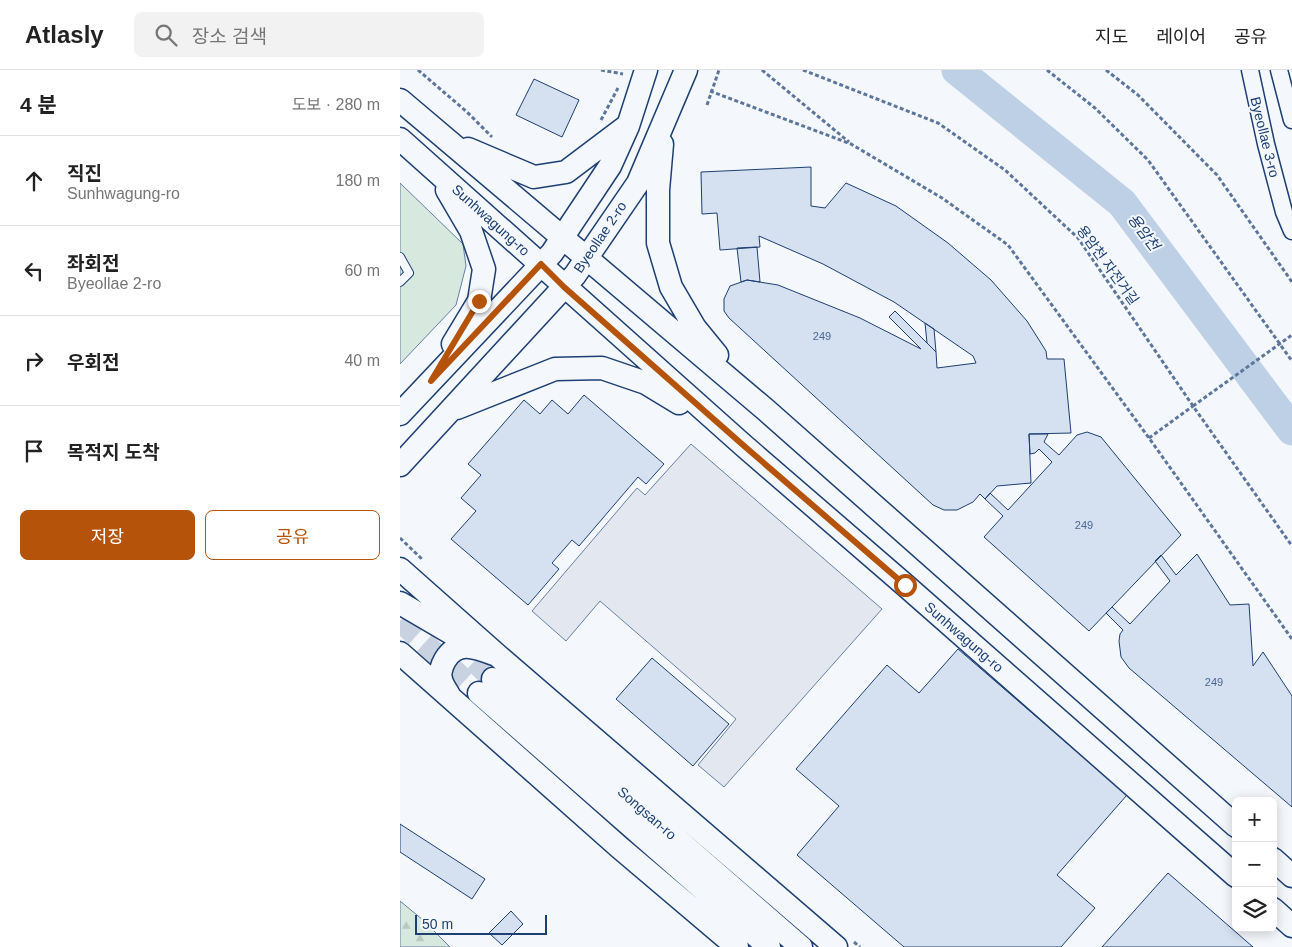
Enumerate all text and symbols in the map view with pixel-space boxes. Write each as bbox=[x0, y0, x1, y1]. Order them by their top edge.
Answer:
search box bbox=[134, 12, 484, 57]
text: Atlasly bbox=[25, 21, 104, 48]
icon: search bbox=[152, 21, 180, 49]
text: 장소 검색 bbox=[192, 26, 267, 47]
text: 지도 bbox=[1095, 27, 1128, 47]
text: 레이어 bbox=[1156, 27, 1206, 47]
text: 공유 bbox=[1234, 27, 1267, 47]
text: 4 분 bbox=[20, 93, 57, 116]
street label: Byeollae 3-ro bbox=[1247, 95, 1283, 179]
text: 도보 · 280 m bbox=[292, 96, 380, 113]
text: 직진 bbox=[67, 163, 102, 184]
icon: ahead bbox=[20, 167, 48, 195]
text: 180 m bbox=[336, 172, 380, 189]
street label: Sunhwagung-ro bbox=[449, 181, 533, 259]
text: Sunhwagung-ro bbox=[67, 185, 180, 202]
street label: Byeollae 2-ro bbox=[570, 198, 630, 276]
water label: 용암천 bbox=[1125, 210, 1165, 255]
street label: 용암천 자전거길 bbox=[1074, 222, 1142, 308]
text: 좌회전 bbox=[67, 253, 119, 274]
icon: left bbox=[20, 257, 48, 285]
text: 60 m bbox=[344, 262, 380, 279]
text: Byeollae 2-ro bbox=[67, 275, 161, 292]
route end bbox=[468, 290, 491, 313]
house number: 249 bbox=[813, 330, 831, 342]
icon: right bbox=[20, 347, 48, 375]
text: 우회전 bbox=[67, 352, 119, 373]
text: 40 m bbox=[344, 352, 380, 369]
icon: arrive bbox=[20, 437, 48, 465]
text: 목적지 도착 bbox=[67, 442, 160, 463]
button: 저장 bbox=[20, 510, 195, 560]
button: 공유 bbox=[205, 510, 380, 560]
house number: 249 bbox=[1075, 519, 1093, 531]
route start bbox=[894, 574, 917, 597]
street label: Sunhwagung-ro bbox=[921, 599, 1007, 676]
house number: 249 bbox=[1205, 676, 1223, 688]
street label: Songsan-ro bbox=[614, 783, 680, 843]
map controls bbox=[1232, 797, 1277, 932]
button: + bbox=[1232, 797, 1277, 842]
button: − bbox=[1232, 842, 1277, 887]
button: layers bbox=[1232, 887, 1277, 932]
scale bar bbox=[415, 912, 548, 935]
text: 50 m bbox=[422, 916, 453, 932]

